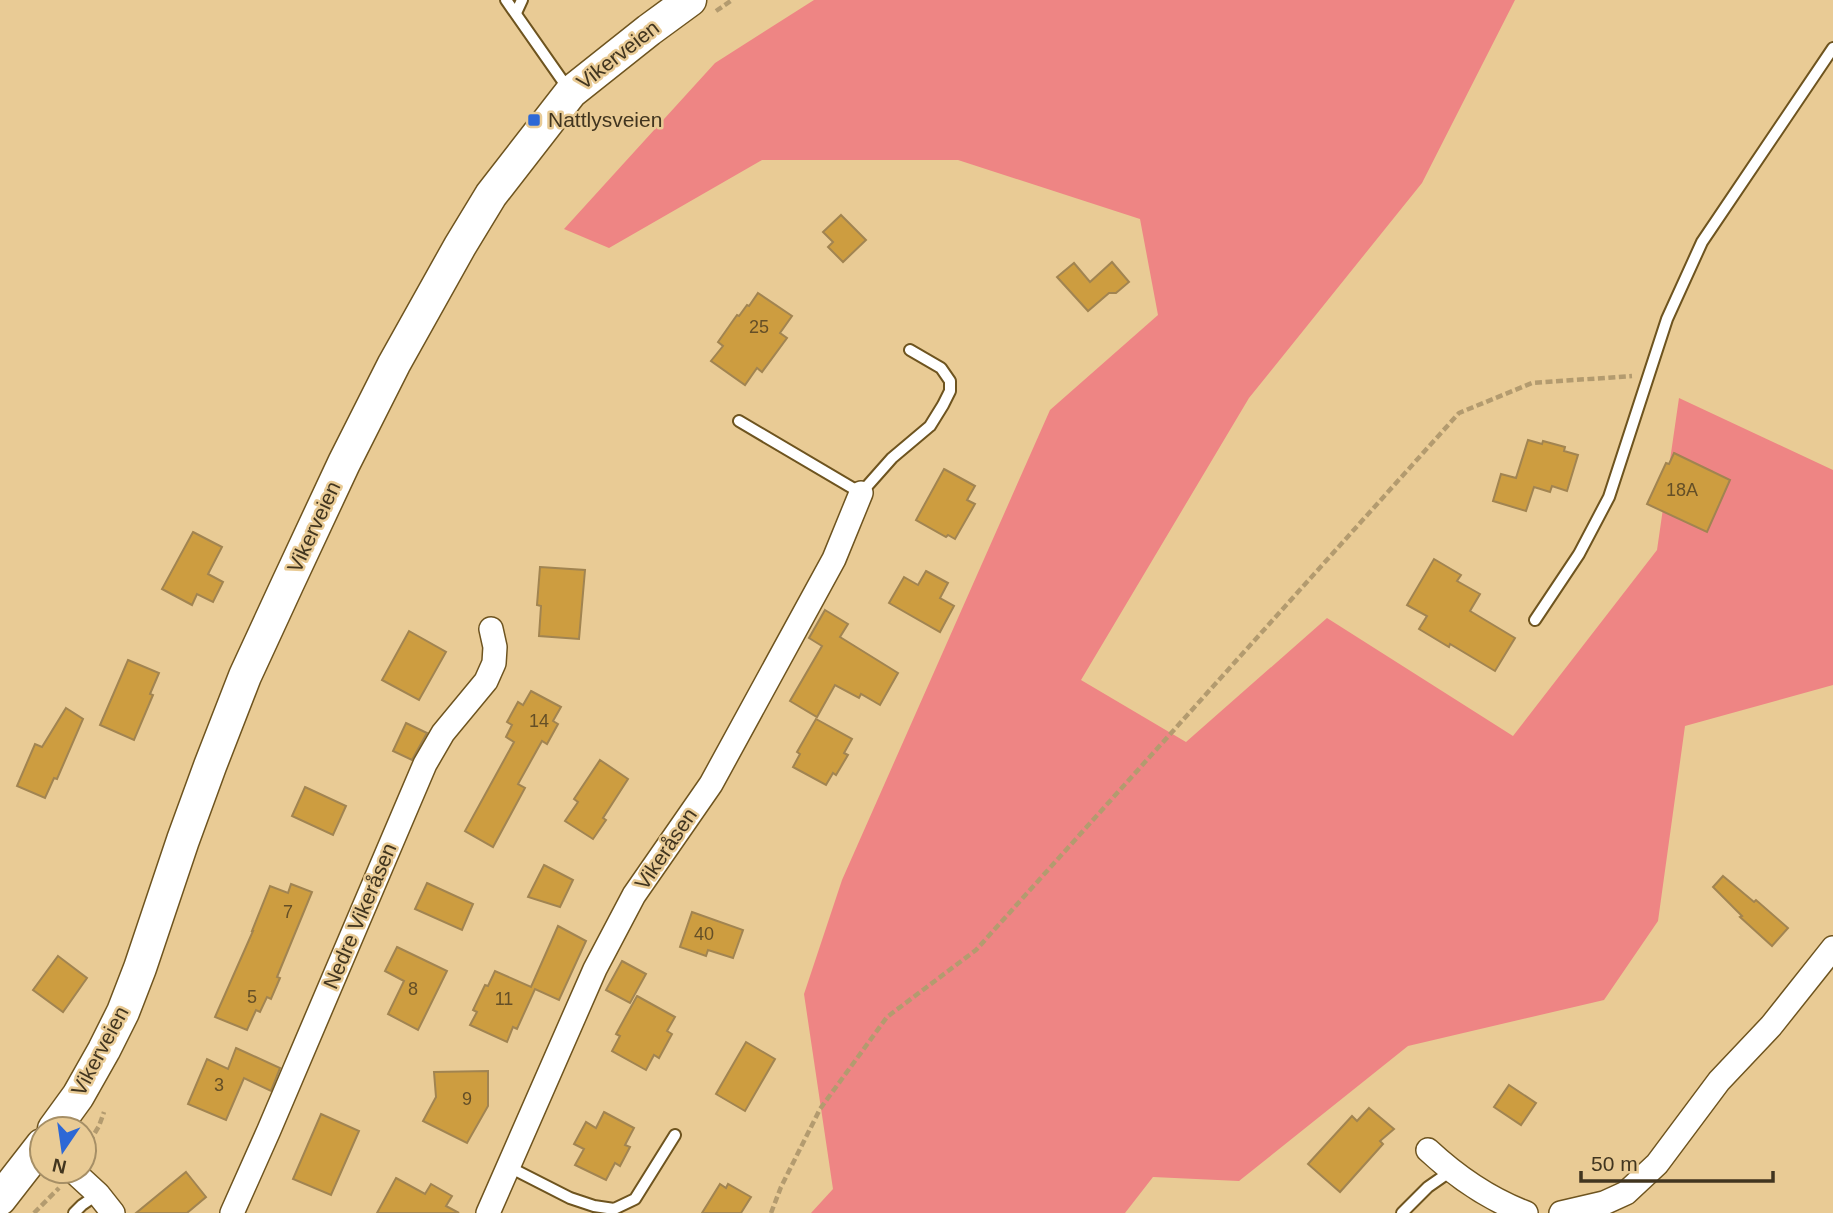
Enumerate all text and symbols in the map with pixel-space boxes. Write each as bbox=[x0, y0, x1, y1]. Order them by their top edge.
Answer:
street label: Vikerveien bbox=[572, 15, 663, 94]
place label: Nattlysveien bbox=[548, 108, 662, 131]
marker: Nattlysveien bbox=[526, 112, 542, 128]
house number: 25 bbox=[749, 317, 769, 337]
street label: Vikerveien bbox=[282, 478, 345, 576]
house number: 18A bbox=[1666, 480, 1698, 500]
house number: 14 bbox=[529, 711, 549, 731]
street label: Vikeråsen bbox=[630, 804, 701, 894]
street label: Nedre Vikeråsen bbox=[318, 839, 401, 992]
house number: 7 bbox=[283, 902, 293, 922]
house number: 40 bbox=[694, 924, 714, 944]
house number: 8 bbox=[408, 979, 418, 999]
house number: 5 bbox=[247, 987, 257, 1007]
house number: 11 bbox=[495, 989, 513, 1009]
street label: Vikerveien bbox=[66, 1002, 133, 1099]
house number: 3 bbox=[214, 1075, 224, 1095]
house number: 9 bbox=[462, 1089, 472, 1109]
north arrow bbox=[28, 1115, 98, 1185]
scale bar bbox=[1581, 1140, 1773, 1184]
text: 50 m bbox=[1591, 1152, 1638, 1175]
text: N bbox=[50, 1154, 68, 1178]

